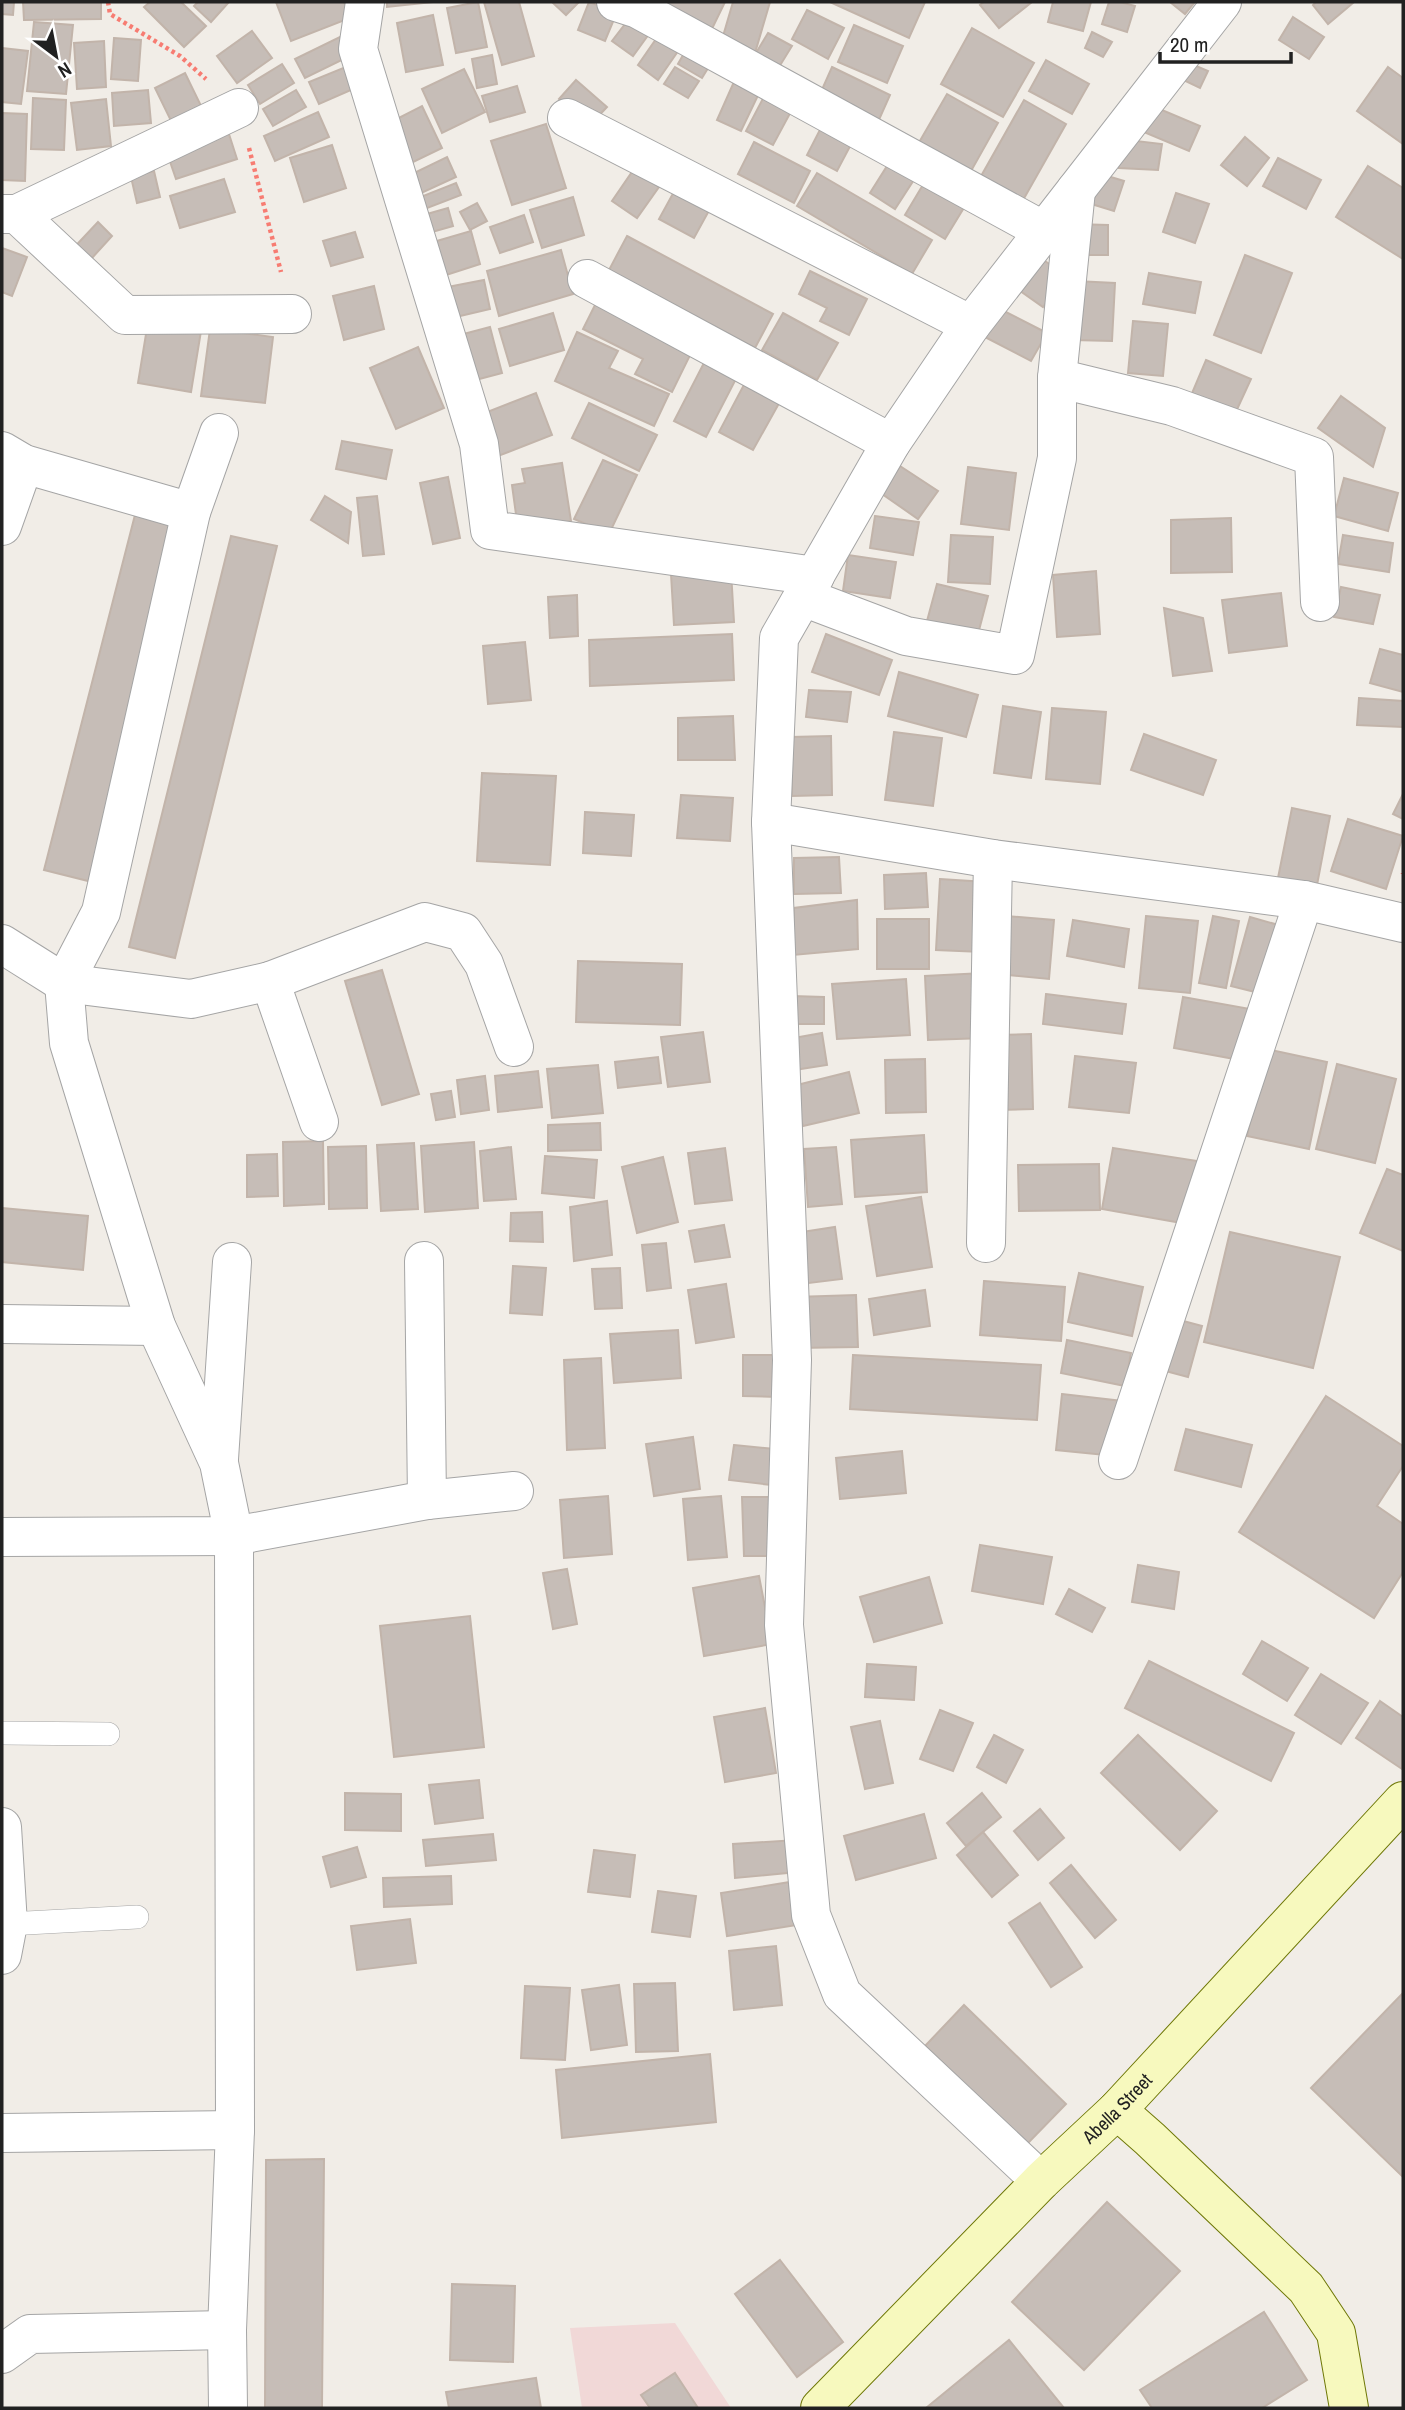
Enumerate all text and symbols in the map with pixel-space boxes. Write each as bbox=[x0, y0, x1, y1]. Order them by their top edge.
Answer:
north arrow bbox=[21, 21, 91, 91]
scale bar bbox=[1160, 21, 1291, 65]
text: 20 m bbox=[1170, 30, 1208, 59]
text: N bbox=[53, 56, 77, 84]
street label: Abella Street bbox=[1076, 2067, 1158, 2150]

